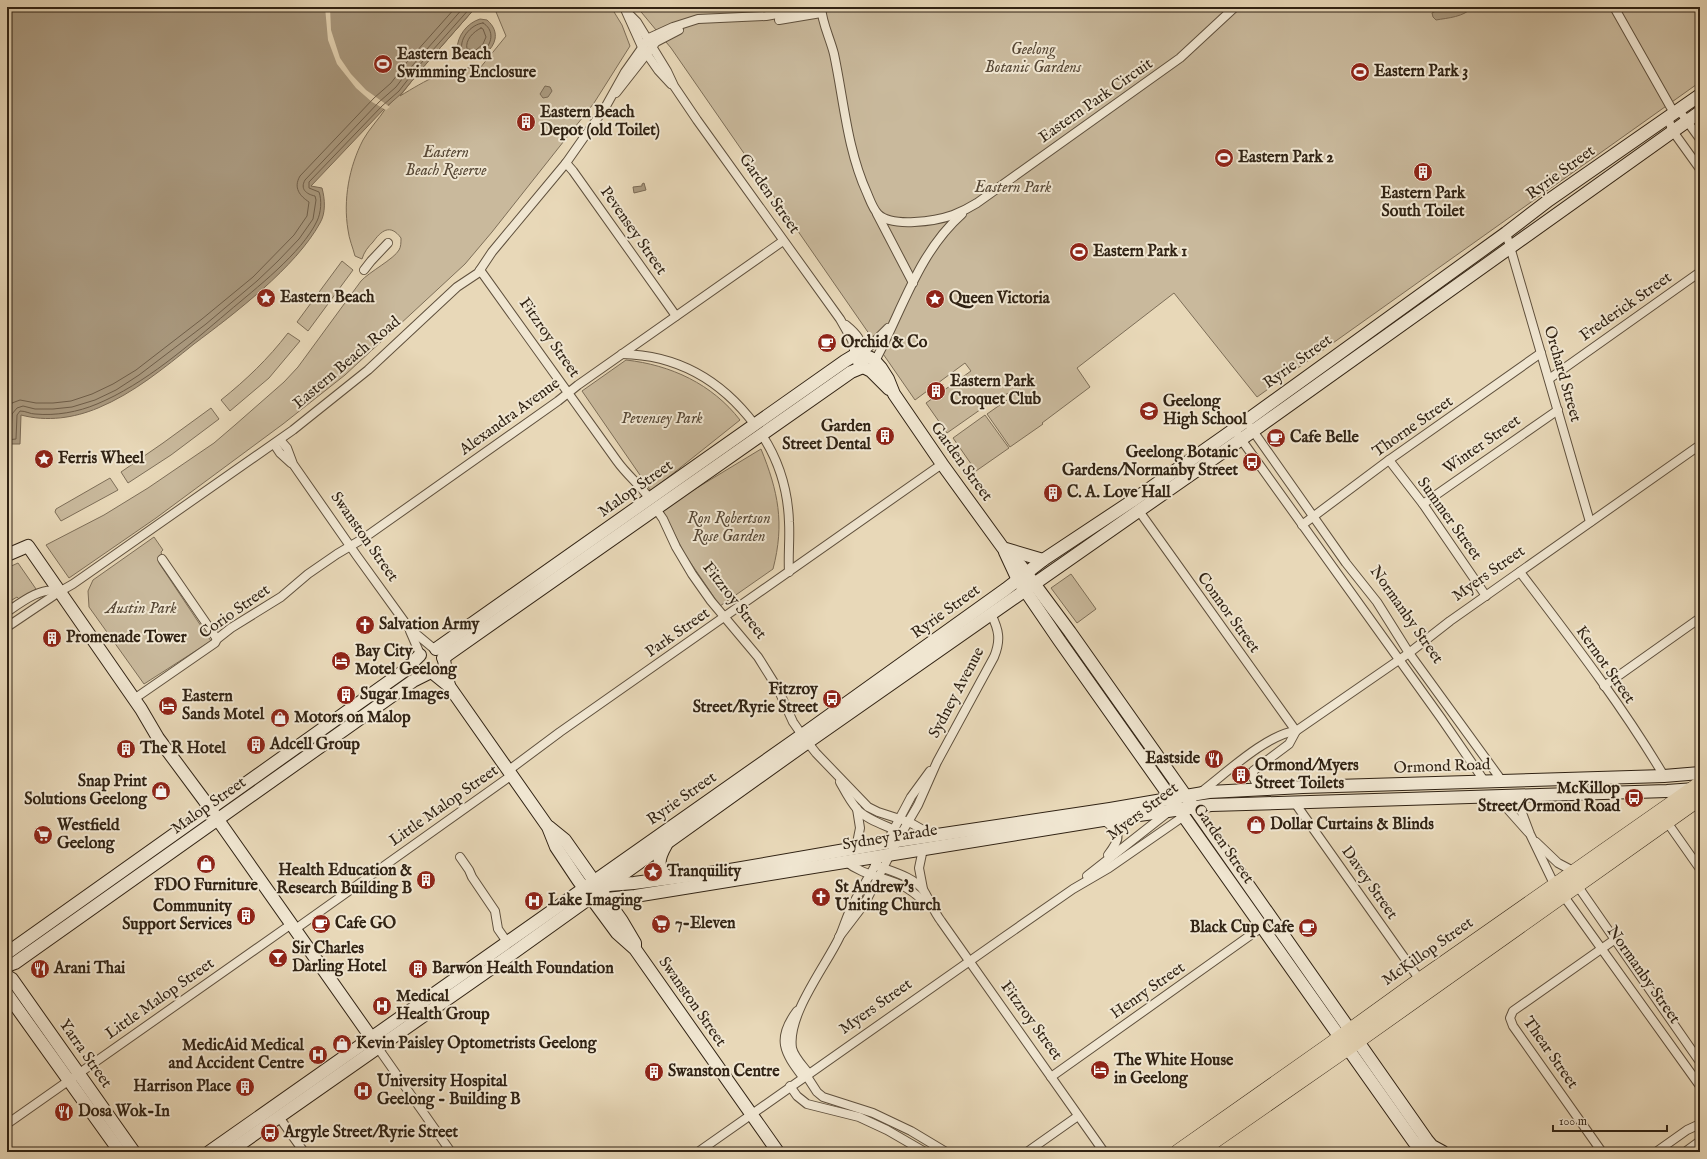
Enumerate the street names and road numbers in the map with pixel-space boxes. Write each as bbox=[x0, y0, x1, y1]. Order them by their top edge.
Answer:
street label: Eastern Park Circuit bbox=[1035, 54, 1157, 148]
street label: Ryrie Street bbox=[1523, 141, 1600, 205]
street label: Garden Street bbox=[734, 150, 804, 238]
street label: Pevensey Street bbox=[595, 183, 671, 279]
street label: Frederick Street bbox=[1576, 268, 1676, 346]
street label: Fitzroy Street bbox=[514, 294, 584, 382]
street label: Eastern Beach Road bbox=[289, 312, 405, 414]
street label: Orchard Street bbox=[1539, 324, 1585, 425]
street label: Ryrie Street bbox=[1260, 330, 1337, 394]
street label: Alexandra Avenue bbox=[455, 374, 564, 461]
street label: Thorne Street bbox=[1369, 392, 1458, 462]
street label: Winter Street bbox=[1439, 411, 1525, 479]
street label: Garden Street bbox=[926, 418, 997, 506]
street label: Malop Street bbox=[595, 456, 678, 522]
street label: Summer Street bbox=[1412, 474, 1486, 565]
street label: Swanston Street bbox=[326, 488, 403, 586]
street label: Myers Street bbox=[1449, 541, 1530, 606]
street label: Fitzroy Street bbox=[698, 558, 771, 644]
street label: Normanby Street bbox=[1365, 562, 1447, 668]
street label: Connor Street bbox=[1192, 569, 1264, 658]
street label: Corio Street bbox=[196, 580, 275, 644]
street label: Ryrie Street bbox=[908, 580, 985, 644]
street label: Park Street bbox=[642, 603, 714, 662]
street label: Kernot Street bbox=[1571, 622, 1639, 708]
street label: Sydney Avenue bbox=[925, 644, 989, 742]
street label: Ormond Road bbox=[1393, 755, 1491, 779]
street label: Little Malop Street bbox=[386, 761, 503, 851]
street label: Ryrie Street bbox=[643, 768, 721, 830]
street label: Malop Street bbox=[168, 773, 251, 839]
street label: Myers Street bbox=[1103, 778, 1183, 845]
street label: Garden Street bbox=[1188, 800, 1258, 888]
street label: Sydney Parade bbox=[841, 821, 939, 855]
street label: Davey Street bbox=[1336, 842, 1402, 924]
street label: McKillop Street bbox=[1379, 913, 1478, 991]
street label: Normanby Street bbox=[1602, 922, 1684, 1028]
street label: Swanston Street bbox=[654, 953, 731, 1051]
street label: Little Malop Street bbox=[102, 954, 219, 1044]
street label: Henry Street bbox=[1107, 958, 1190, 1024]
street label: Myers Street bbox=[836, 974, 917, 1039]
street label: Fitzroy Street bbox=[996, 978, 1067, 1065]
street label: Thear Street bbox=[1518, 1013, 1582, 1093]
street label: Yarra Street bbox=[54, 1016, 116, 1093]

